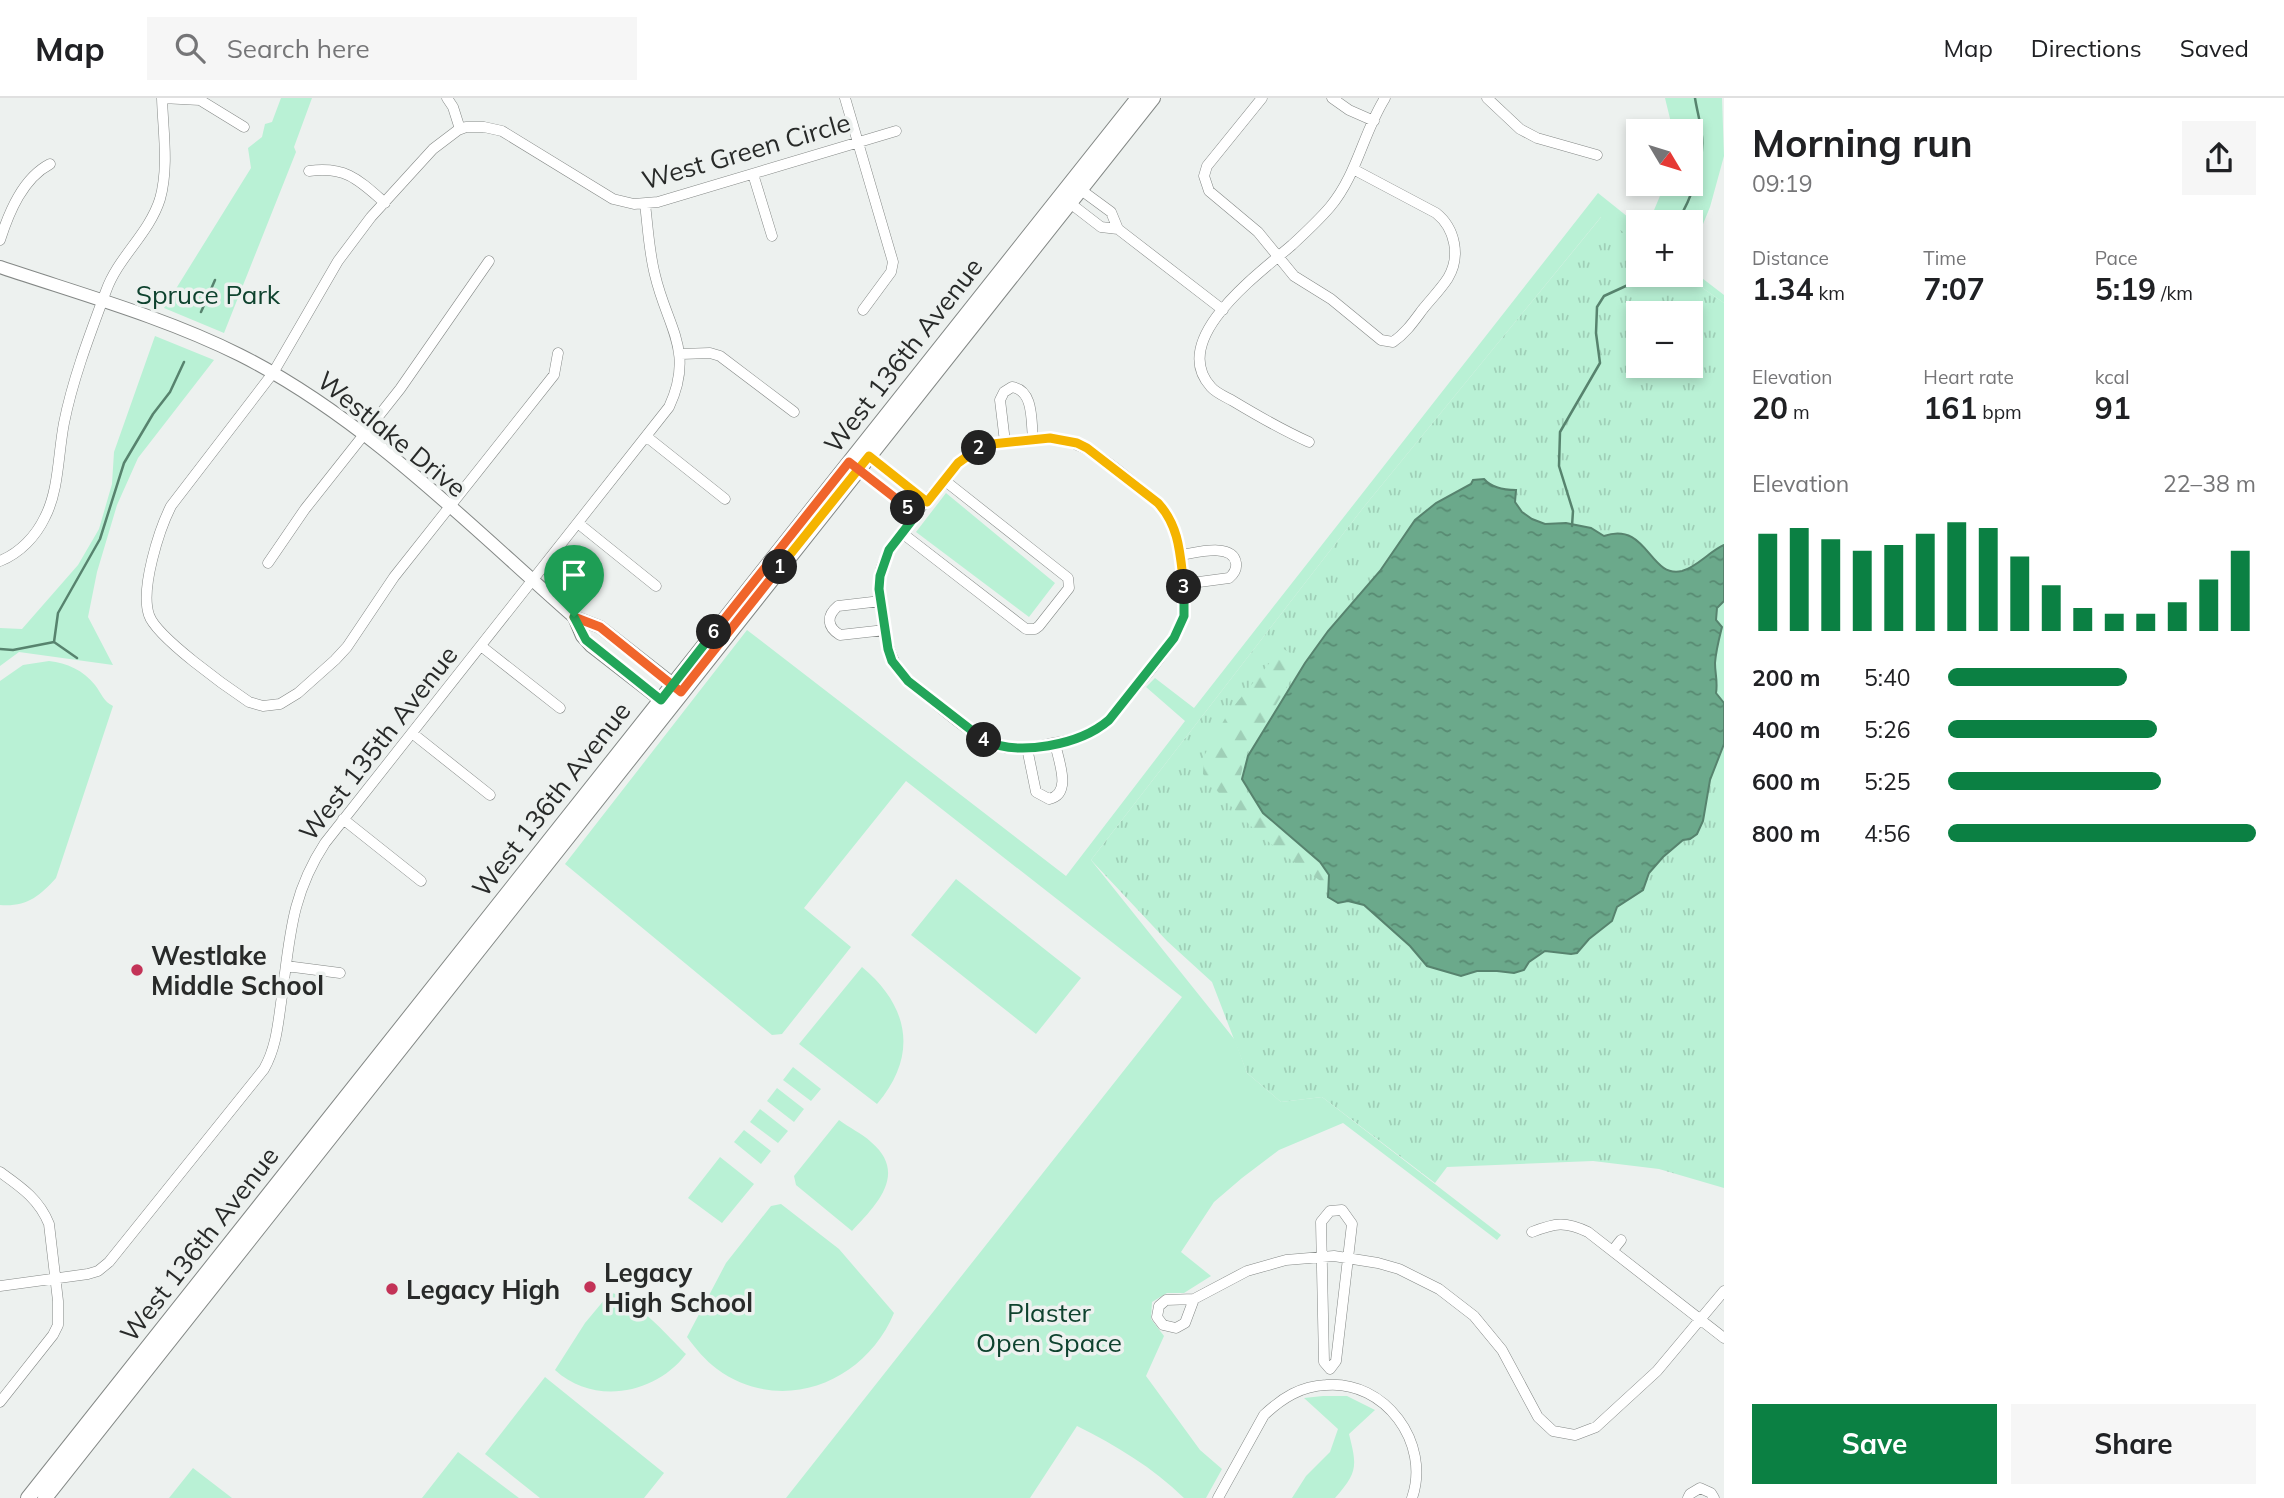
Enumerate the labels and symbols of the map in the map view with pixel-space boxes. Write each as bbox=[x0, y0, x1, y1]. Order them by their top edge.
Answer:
street label: West Green Circle bbox=[638, 105, 854, 197]
north arrow bbox=[1626, 119, 1703, 196]
street label: West 136th Avenue bbox=[817, 251, 989, 459]
park label: Spruce Park bbox=[136, 278, 281, 311]
street label: Westlake Drive bbox=[311, 364, 473, 504]
pin: 2 bbox=[962, 430, 996, 466]
pin: 5 bbox=[890, 490, 926, 526]
pin bbox=[544, 545, 604, 617]
pin: 1 bbox=[762, 550, 798, 584]
pin: 3 bbox=[1166, 570, 1202, 604]
pin: 6 bbox=[696, 614, 732, 650]
street label: West 135th Avenue bbox=[292, 639, 464, 847]
street label: West 136th Avenue bbox=[465, 695, 637, 903]
pin: 4 bbox=[967, 722, 1002, 758]
place label: Westlake Middle School bbox=[151, 939, 324, 1002]
marker: Westlake Middle School bbox=[129, 962, 145, 978]
street label: West 136th Avenue bbox=[113, 1140, 285, 1348]
place label: Legacy High School bbox=[604, 1256, 753, 1319]
place label: Legacy High bbox=[406, 1273, 560, 1306]
marker: Legacy High School bbox=[582, 1279, 598, 1295]
marker: Legacy High bbox=[384, 1281, 400, 1297]
park label: Plaster Open Space bbox=[976, 1296, 1122, 1359]

